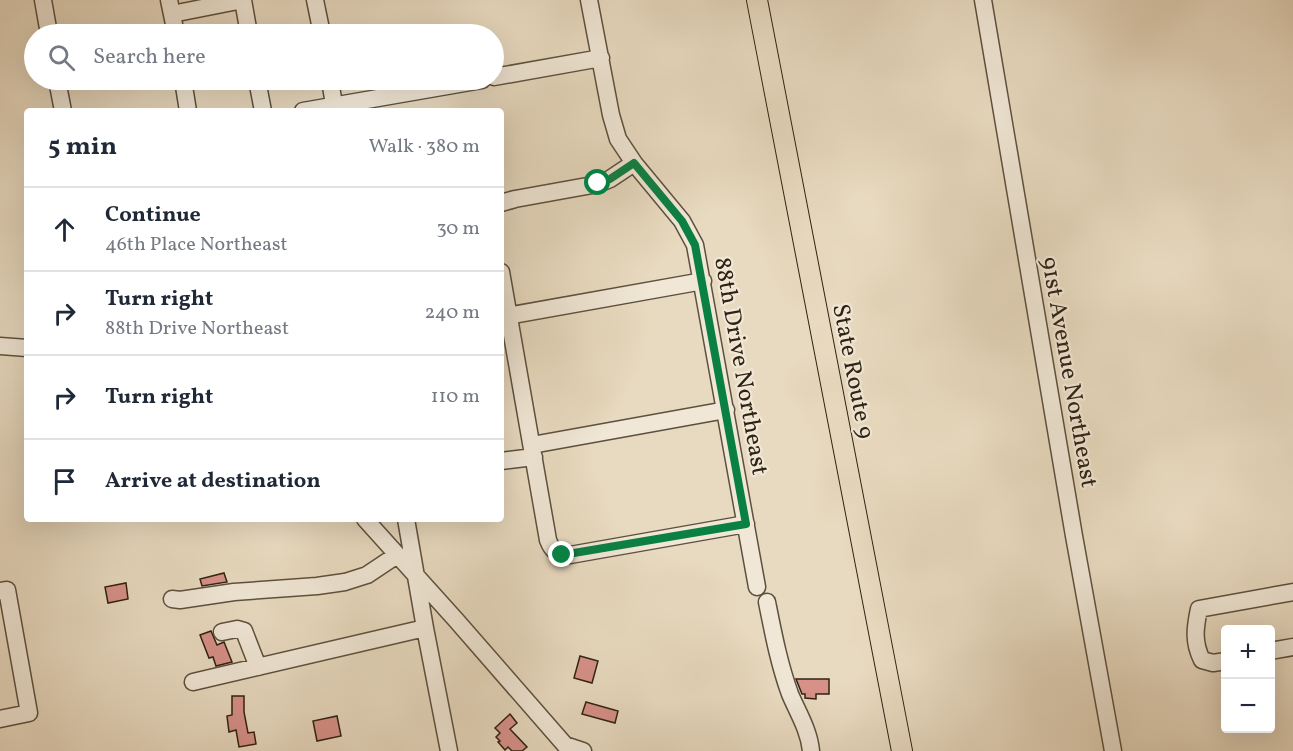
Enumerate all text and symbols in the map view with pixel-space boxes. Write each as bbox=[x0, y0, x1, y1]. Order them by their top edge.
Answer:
search box bbox=[24, 24, 504, 90]
icon: search bbox=[45, 41, 78, 74]
text: Search here bbox=[93, 42, 206, 73]
text: 5 min bbox=[48, 129, 117, 165]
text: Walk · 380 m bbox=[368, 133, 480, 161]
route start bbox=[584, 169, 610, 195]
text: Continue bbox=[105, 200, 201, 231]
icon: ahead bbox=[48, 213, 81, 246]
text: 30 m bbox=[436, 215, 480, 243]
text: 46th Place Northeast bbox=[105, 231, 288, 259]
street label: 91st Avenue Northeast bbox=[1031, 254, 1105, 490]
street label: 88th Drive Northeast bbox=[704, 255, 776, 478]
text: Turn right bbox=[105, 284, 213, 315]
icon: right bbox=[48, 297, 81, 330]
text: 240 m bbox=[425, 299, 480, 327]
street label: State Route 9 bbox=[822, 301, 882, 442]
text: 88th Drive Northeast bbox=[105, 315, 289, 343]
icon: right bbox=[48, 381, 81, 414]
text: Turn right bbox=[105, 382, 213, 413]
text: 110 m bbox=[431, 383, 480, 411]
icon: arrive bbox=[48, 465, 81, 498]
text: Arrive at destination bbox=[105, 466, 321, 497]
route end bbox=[548, 541, 574, 567]
map controls bbox=[1221, 625, 1275, 733]
button: + bbox=[1221, 625, 1275, 679]
button: − bbox=[1221, 679, 1275, 733]

